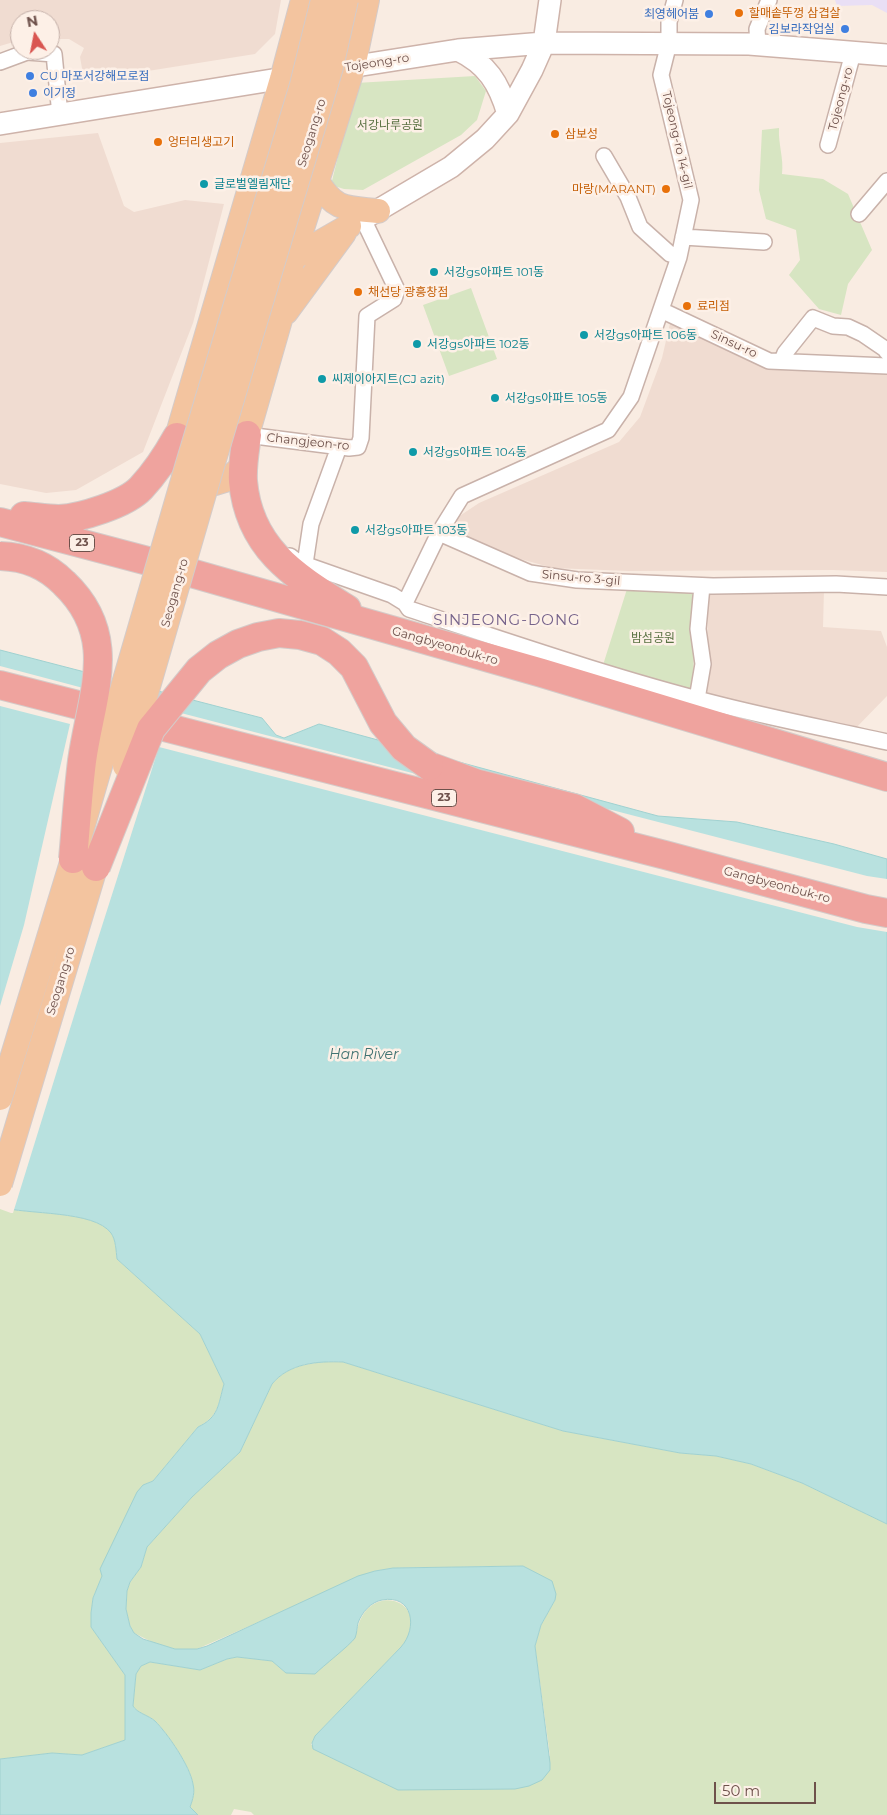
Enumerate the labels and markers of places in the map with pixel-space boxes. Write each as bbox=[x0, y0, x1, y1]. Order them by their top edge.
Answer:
place label: 할매솥뚜껑 삼겹살 bbox=[749, 6, 840, 20]
place label: 최영헤어붐 bbox=[644, 7, 699, 21]
marker: 할매솥뚜껑 삼겹살 bbox=[733, 7, 745, 19]
marker: 최영헤어붐 bbox=[703, 8, 715, 20]
place label: 김보라작업실 bbox=[769, 22, 835, 36]
marker: 김보라작업실 bbox=[839, 23, 851, 35]
place label: CU 마포서강해모로점 bbox=[40, 69, 149, 83]
marker: CU 마포서강해모로점 bbox=[24, 70, 36, 82]
place label: 이기정 bbox=[43, 86, 76, 100]
marker: 이기정 bbox=[27, 87, 39, 99]
place label: 삼보성 bbox=[565, 127, 598, 141]
marker: 삼보성 bbox=[549, 128, 561, 140]
place label: 엉터리생고기 bbox=[168, 135, 234, 149]
marker: 엉터리생고기 bbox=[152, 136, 164, 148]
place label: 글로벌엘림재단 bbox=[214, 177, 291, 191]
marker: 글로벌엘림재단 bbox=[198, 178, 210, 190]
place label: 마랑(MARANT) bbox=[572, 182, 656, 196]
marker: 마랑(MARANT) bbox=[660, 183, 672, 195]
place label: 서강gs아파트 101동 bbox=[444, 265, 544, 279]
marker: 서강gs아파트 101동 bbox=[428, 266, 440, 278]
place label: 채선당 광흥창점 bbox=[368, 285, 448, 299]
marker: 채선당 광흥창점 bbox=[352, 286, 364, 298]
place label: 료리점 bbox=[697, 299, 730, 313]
marker: 료리점 bbox=[681, 300, 693, 312]
place label: 서강gs아파트 106동 bbox=[594, 328, 697, 342]
marker: 서강gs아파트 106동 bbox=[578, 329, 590, 341]
place label: 서강gs아파트 102동 bbox=[427, 337, 530, 351]
marker: 서강gs아파트 102동 bbox=[411, 338, 423, 350]
place label: 씨제이아지트(CJ azit) bbox=[332, 372, 445, 386]
marker: 씨제이아지트(CJ azit) bbox=[316, 373, 328, 385]
place label: 서강gs아파트 105동 bbox=[505, 391, 608, 405]
marker: 서강gs아파트 105동 bbox=[489, 392, 501, 404]
place label: 서강gs아파트 104동 bbox=[423, 445, 527, 459]
marker: 서강gs아파트 104동 bbox=[407, 446, 419, 458]
place label: 서강gs아파트 103동 bbox=[365, 523, 467, 537]
marker: 서강gs아파트 103동 bbox=[349, 524, 361, 536]

